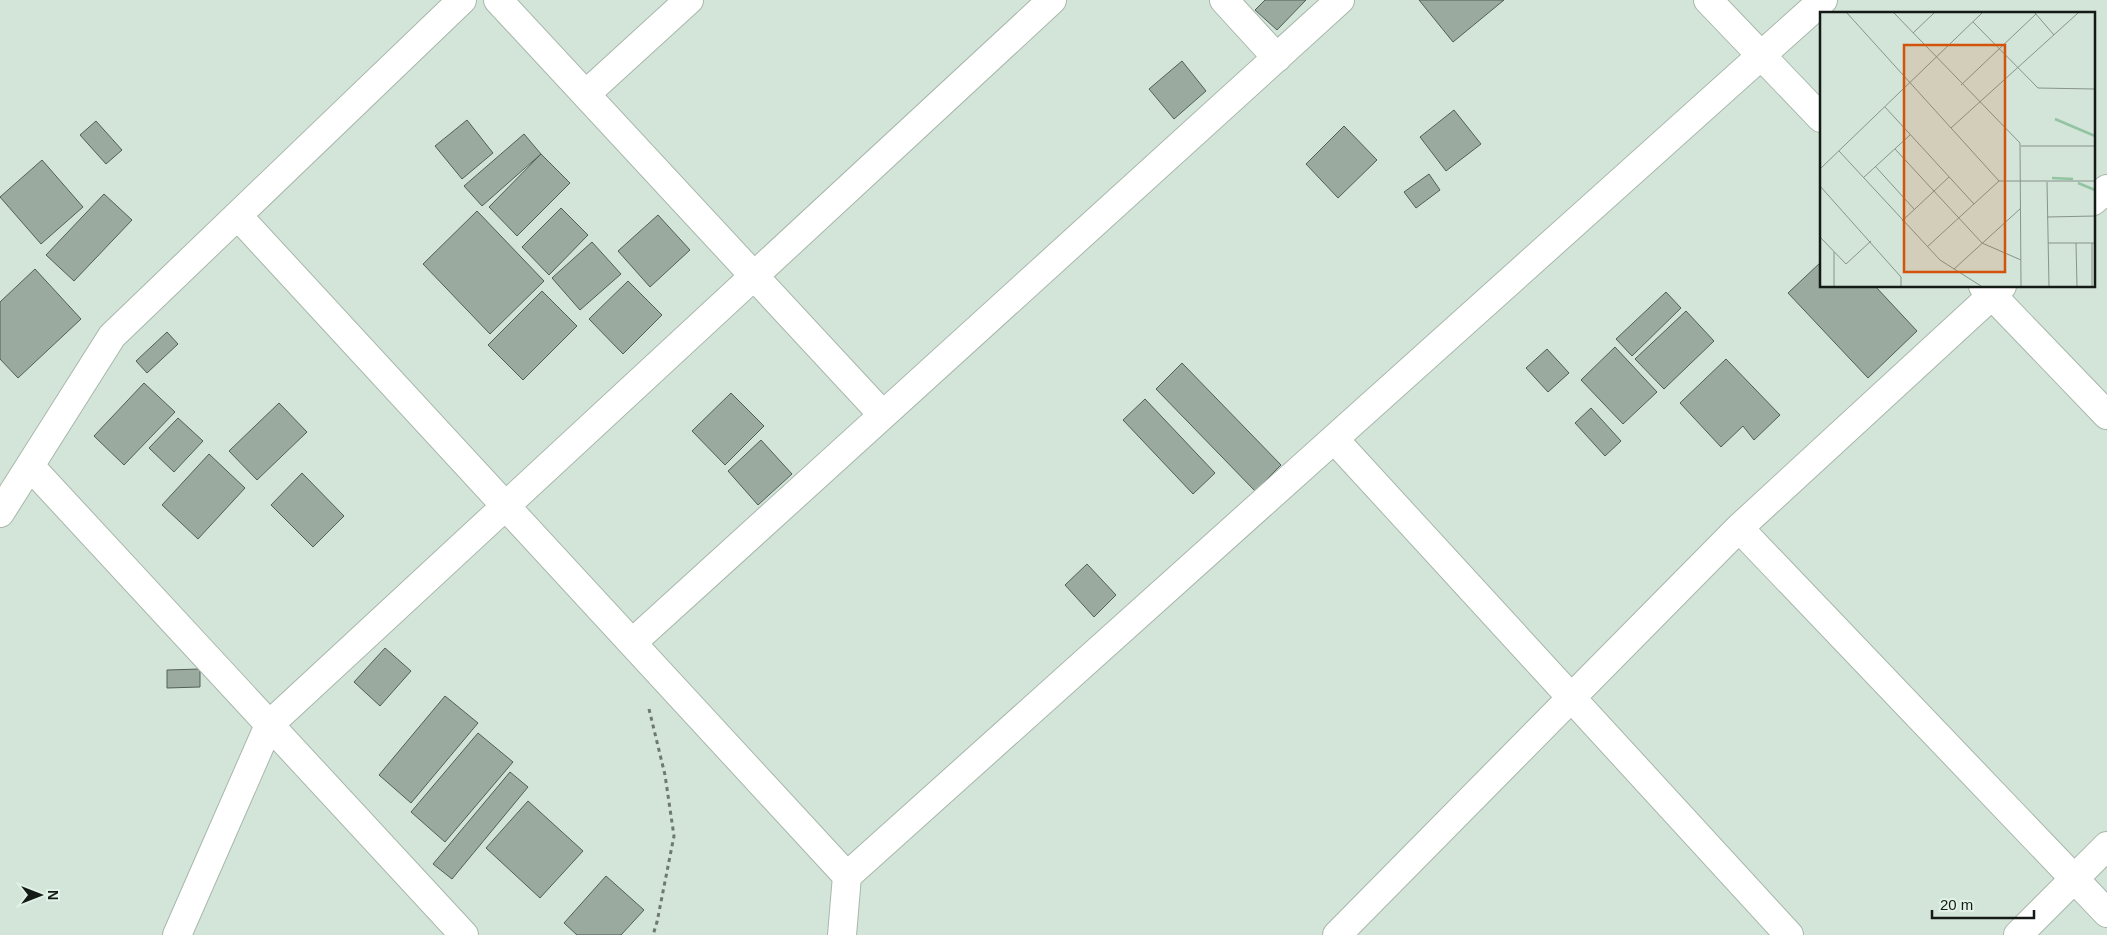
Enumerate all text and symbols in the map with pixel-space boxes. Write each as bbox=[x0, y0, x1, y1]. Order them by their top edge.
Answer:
inset map bbox=[1820, 12, 2094, 288]
north arrow bbox=[15, 870, 65, 920]
scale bar bbox=[1932, 888, 2034, 920]
text: N bbox=[45, 890, 61, 900]
text: 20 m bbox=[1940, 896, 1973, 913]

